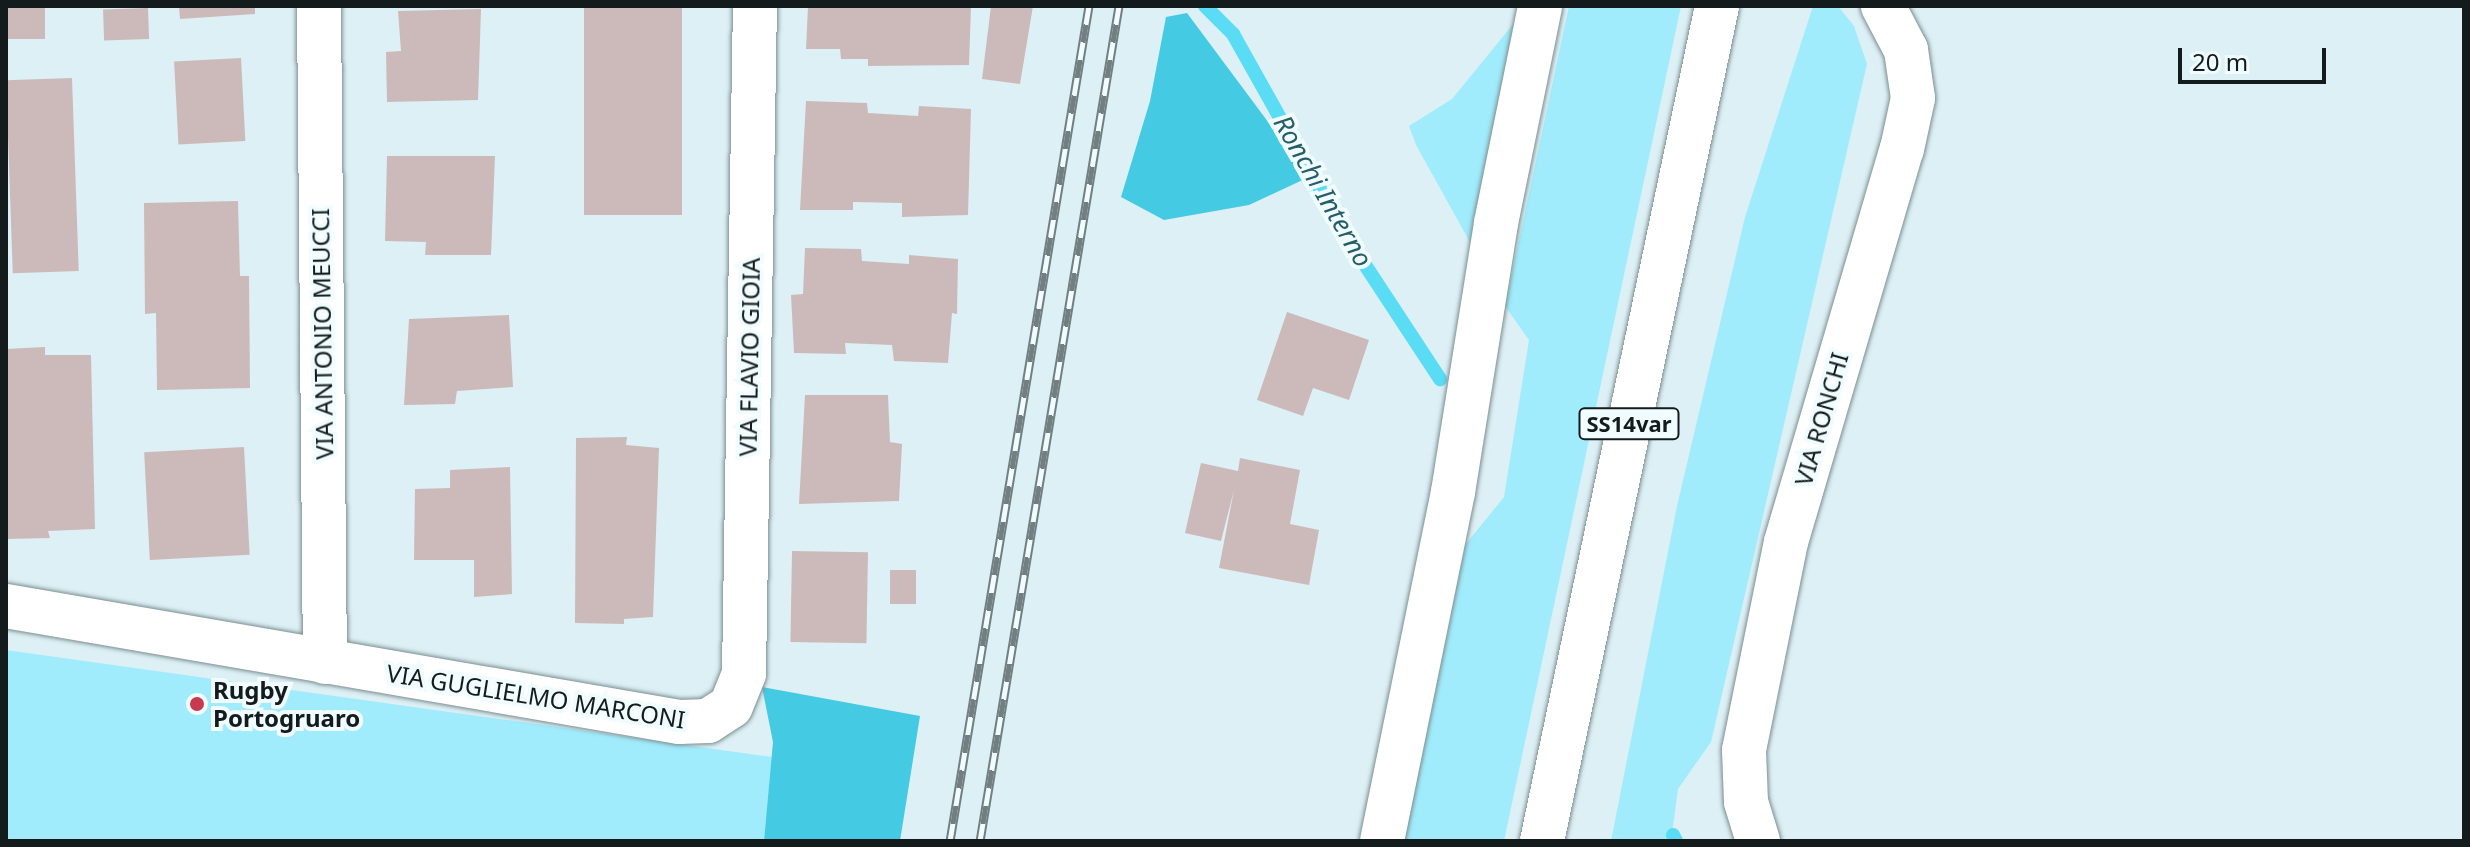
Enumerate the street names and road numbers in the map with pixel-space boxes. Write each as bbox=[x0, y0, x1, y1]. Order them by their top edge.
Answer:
street label: VIA ANTONIO MEUCCI bbox=[305, 208, 339, 460]
street label: VIA FLAVIO GIOIA bbox=[733, 257, 765, 457]
street label: VIA RONCHI bbox=[1788, 349, 1854, 489]
road number: SS14var bbox=[1577, 406, 1681, 442]
street label: VIA GUGLIELMO MARCONI bbox=[385, 658, 687, 734]

